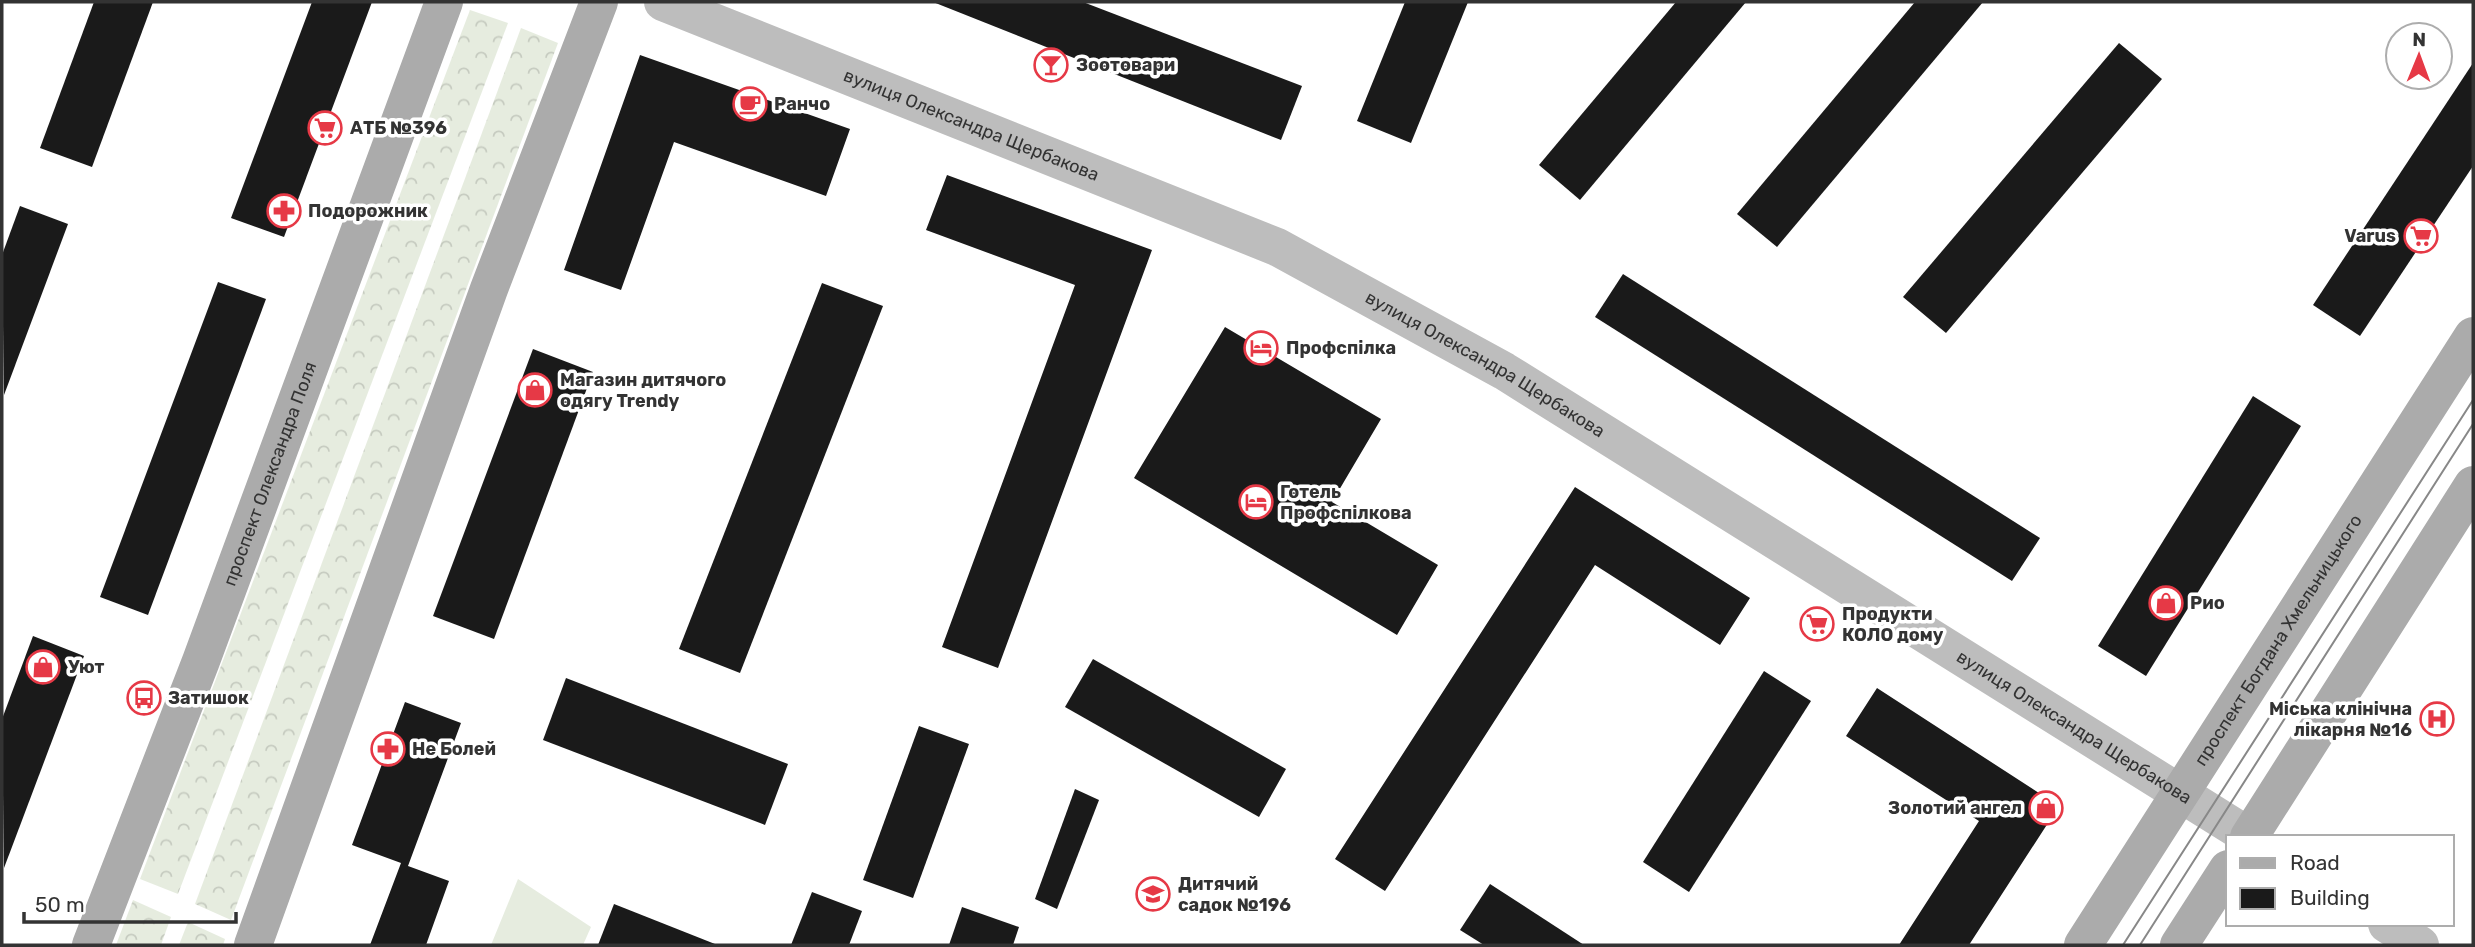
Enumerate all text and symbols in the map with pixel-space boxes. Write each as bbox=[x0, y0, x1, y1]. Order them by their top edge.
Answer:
north arrow bbox=[2384, 21, 2454, 91]
text: N bbox=[2412, 28, 2426, 51]
bar icon: Зоотовари bbox=[1032, 46, 1070, 84]
place label: Зоотовари bbox=[1076, 54, 1175, 76]
street label: вулиця Олександра Щербакова bbox=[840, 64, 1102, 186]
cafe icon: Ранчо bbox=[731, 85, 769, 123]
place label: Ранчо bbox=[774, 93, 830, 115]
supermarket icon: АТБ №396 bbox=[306, 109, 344, 147]
place label: АТБ №396 bbox=[350, 117, 447, 139]
pharmacy icon: Подорожник bbox=[265, 192, 303, 230]
place label: Подорожник bbox=[308, 200, 428, 222]
supermarket icon: Varus bbox=[2402, 217, 2440, 255]
place label: Varus bbox=[2344, 225, 2396, 247]
street label: вулиця Олександра Щербакова bbox=[1362, 286, 1609, 442]
hotel icon: Профспілка bbox=[1242, 329, 1280, 367]
place label: Профспілка bbox=[1286, 337, 1396, 359]
street label: проспект Олександра Поля bbox=[219, 359, 321, 589]
place label: Магазин дитячого одягу Trendy bbox=[560, 369, 726, 412]
shop icon: Магазин дитячого одягу Trendy bbox=[516, 371, 554, 409]
place label: Готель Профспілкова bbox=[1280, 481, 1412, 524]
hotel icon: Готель Профспілкова bbox=[1237, 483, 1275, 521]
street label: проспект Богдана Хмельницького bbox=[2190, 510, 2367, 770]
shop icon: Рио bbox=[2147, 584, 2185, 622]
place label: Рио bbox=[2190, 592, 2225, 614]
place label: Продукти КОЛО дому bbox=[1842, 603, 1944, 646]
supermarket icon: Продукти КОЛО дому bbox=[1798, 605, 1836, 643]
street label: вулиця Олександра Щербакова bbox=[1953, 646, 2196, 809]
shop icon: Уют bbox=[24, 648, 62, 686]
place label: Уют bbox=[68, 656, 105, 678]
bus stop icon: Затишок bbox=[125, 679, 163, 717]
place label: Затишок bbox=[168, 687, 249, 709]
place label: Міська клінічна лікарня №16 bbox=[2269, 698, 2412, 741]
hospital icon: Міська клінічна лікарня №16 bbox=[2418, 700, 2456, 738]
pharmacy icon: Не Болей bbox=[369, 730, 407, 768]
place label: Не Болей bbox=[412, 738, 496, 760]
shop icon: Золотий ангел bbox=[2027, 789, 2065, 827]
place label: Золотий ангел bbox=[1888, 797, 2022, 819]
legend bbox=[2226, 835, 2454, 926]
text: Road bbox=[2290, 850, 2340, 875]
place label: Дитячий садок №196 bbox=[1178, 873, 1291, 916]
school or university icon: Дитячий садок №196 bbox=[1134, 875, 1172, 913]
scale bar bbox=[24, 880, 236, 924]
text: Building bbox=[2290, 885, 2370, 910]
text: 50 m bbox=[35, 892, 85, 917]

